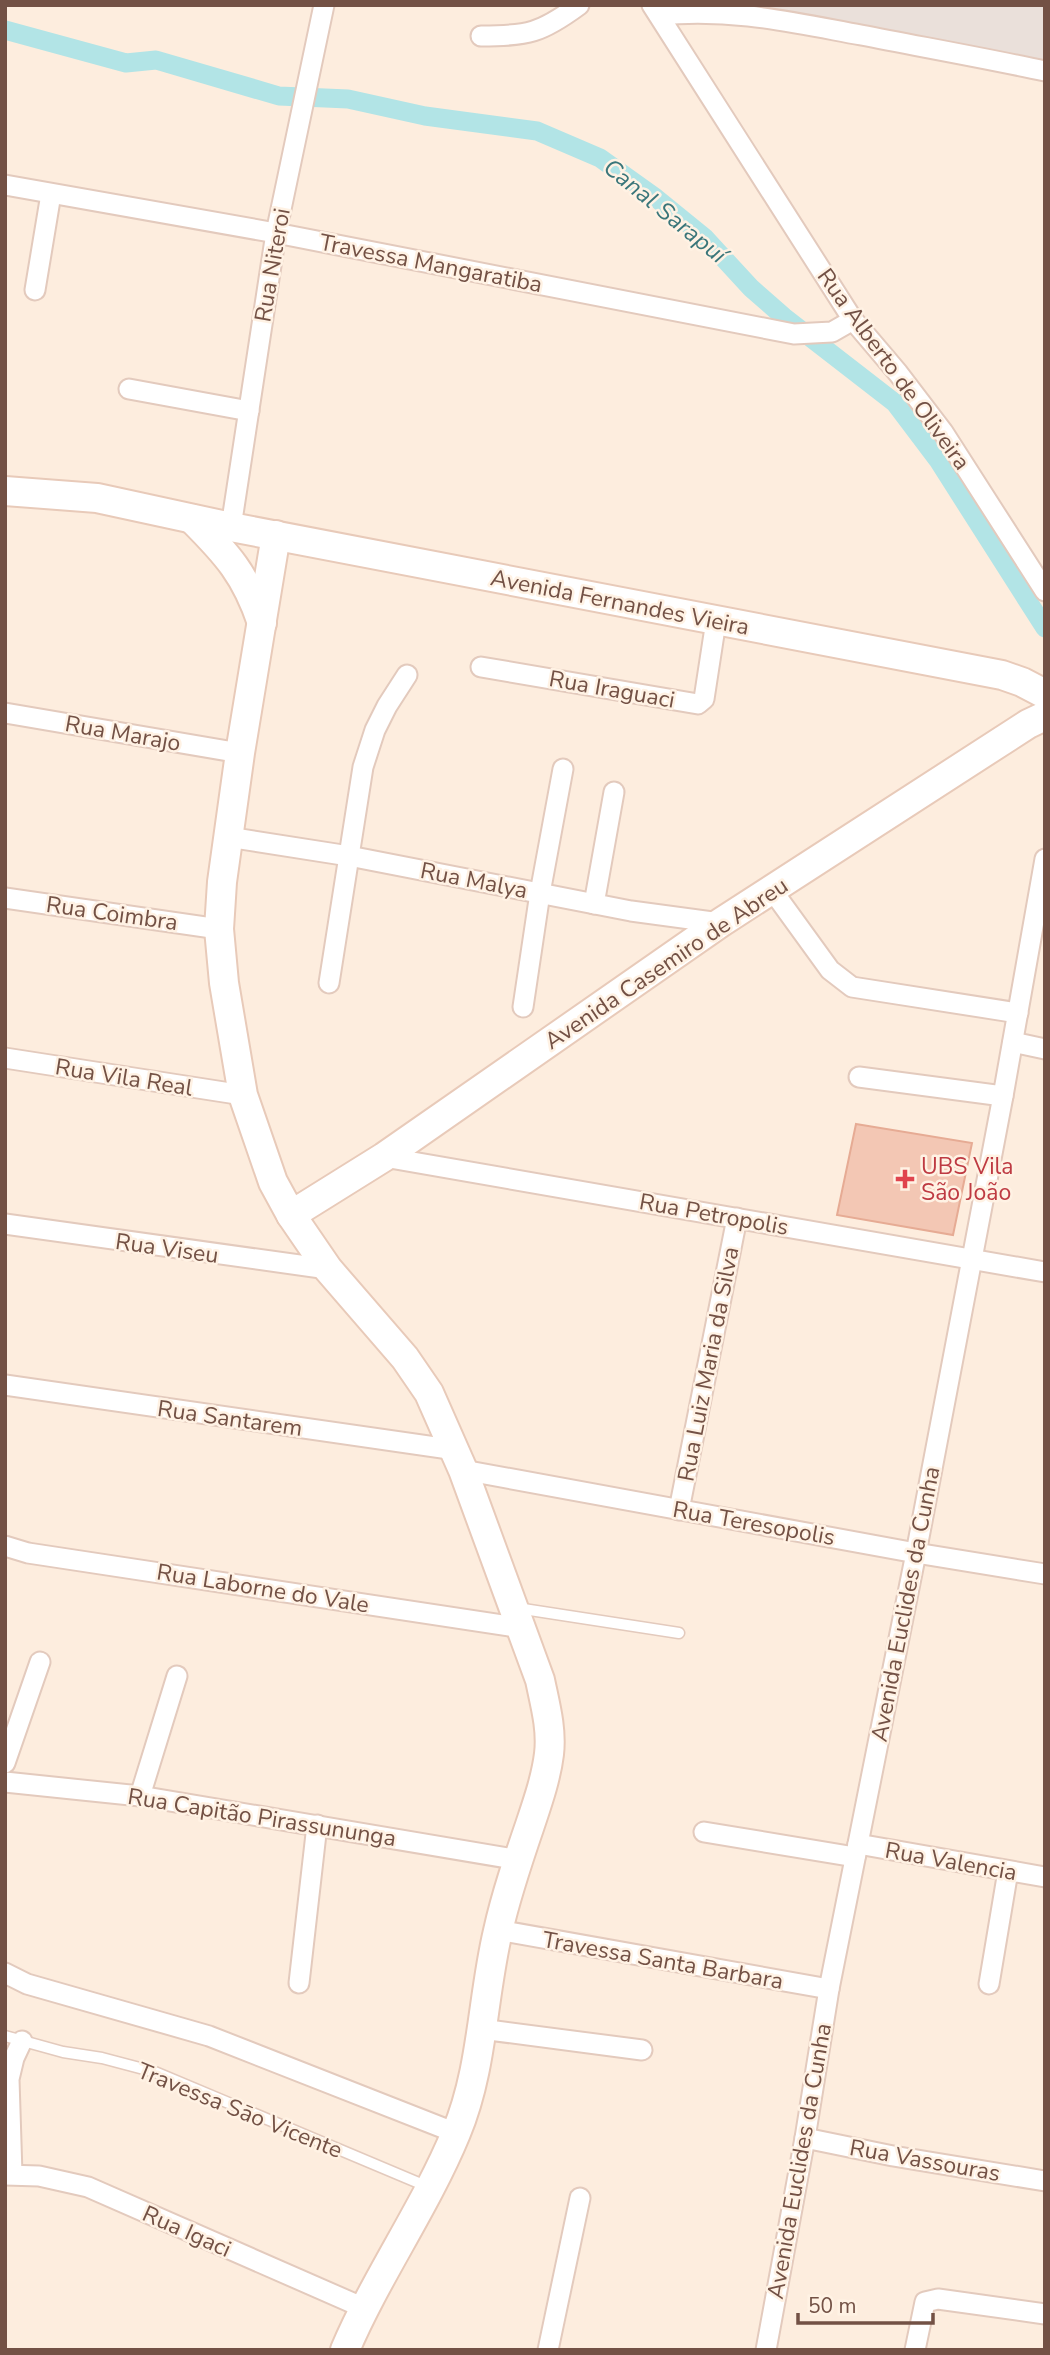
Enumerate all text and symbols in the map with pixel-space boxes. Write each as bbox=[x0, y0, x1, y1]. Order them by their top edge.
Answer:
water label: Canal Sarapuí bbox=[597, 151, 736, 273]
street label: Rua Niteroi bbox=[247, 206, 298, 324]
street label: Travessa Mangaratiba bbox=[317, 227, 545, 300]
street label: Rua Alberto de Oliveira bbox=[810, 262, 977, 476]
street label: Avenida Fernandes Vieira bbox=[488, 562, 752, 643]
street label: Rua Iraguaci bbox=[547, 663, 677, 716]
street label: Rua Marajo bbox=[63, 708, 183, 759]
street label: Rua Malya bbox=[418, 855, 530, 906]
street label: Avenida Casemiro de Abreu bbox=[539, 870, 794, 1057]
street label: Rua Coimbra bbox=[44, 889, 180, 938]
street label: Rua Vila Real bbox=[53, 1051, 195, 1104]
place label: UBS Vila São João bbox=[921, 1151, 1014, 1208]
marker: UBS Vila São João bbox=[895, 1169, 915, 1189]
street label: Rua Petropolis bbox=[637, 1186, 791, 1243]
street label: Rua Viseu bbox=[113, 1226, 220, 1271]
street label: Rua Luiz Maria da Silva bbox=[671, 1244, 746, 1484]
street label: Rua Santarem bbox=[155, 1393, 304, 1444]
street label: Avenida Euclides da Cunha bbox=[864, 1464, 947, 1744]
street label: Rua Teresopolis bbox=[670, 1494, 838, 1553]
street label: Rua Laborne do Vale bbox=[155, 1556, 371, 1621]
street label: Rua Capitão Pirassununga bbox=[126, 1781, 398, 1854]
street label: Rua Valencia bbox=[883, 1835, 1019, 1888]
street label: Travessa Santa Barbara bbox=[540, 1924, 786, 1997]
street label: Avenida Euclides da Cunha bbox=[760, 2021, 839, 2301]
street label: Travessa Sāo Vicente bbox=[133, 2055, 347, 2166]
street label: Rua Vassouras bbox=[847, 2132, 1003, 2189]
street label: Rua Igaci bbox=[138, 2198, 236, 2265]
scale bar bbox=[798, 2282, 933, 2326]
text: 50 m bbox=[808, 2292, 857, 2320]

